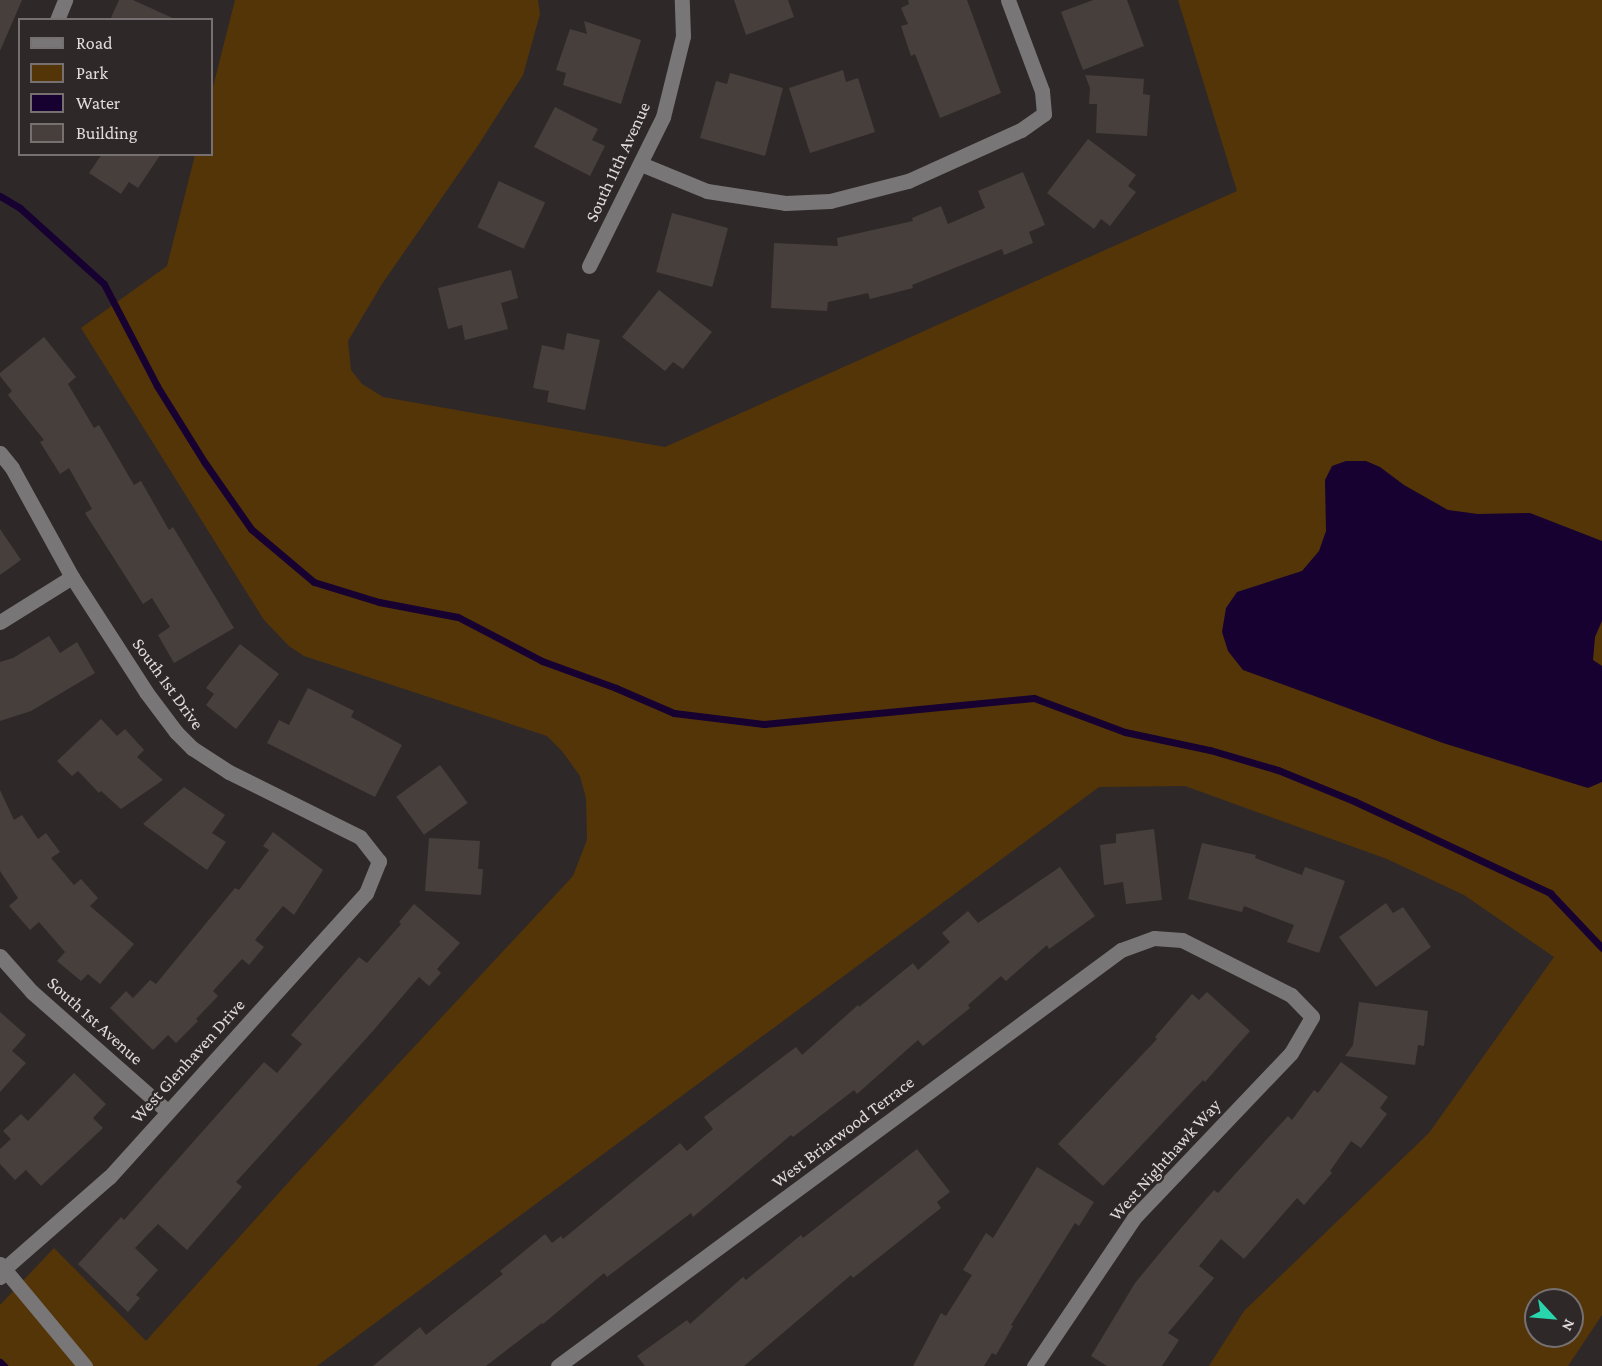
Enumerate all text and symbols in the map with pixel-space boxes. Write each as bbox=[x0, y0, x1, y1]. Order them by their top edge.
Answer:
legend bbox=[18, 18, 213, 156]
text: Road bbox=[76, 33, 113, 53]
text: Park bbox=[76, 63, 108, 83]
text: Water bbox=[76, 93, 120, 113]
street label: South 11th Avenue bbox=[581, 99, 655, 225]
text: Building bbox=[76, 123, 137, 143]
street label: South 1st Drive bbox=[128, 634, 208, 734]
street label: South 1st Avenue bbox=[43, 972, 147, 1070]
street label: West Glenhaven Drive bbox=[126, 994, 250, 1128]
street label: West Briarwood Terrace bbox=[768, 1071, 918, 1193]
street label: West Nighthawk Way bbox=[1105, 1095, 1225, 1225]
north arrow bbox=[1524, 1288, 1584, 1348]
text: N bbox=[1559, 1317, 1579, 1334]

